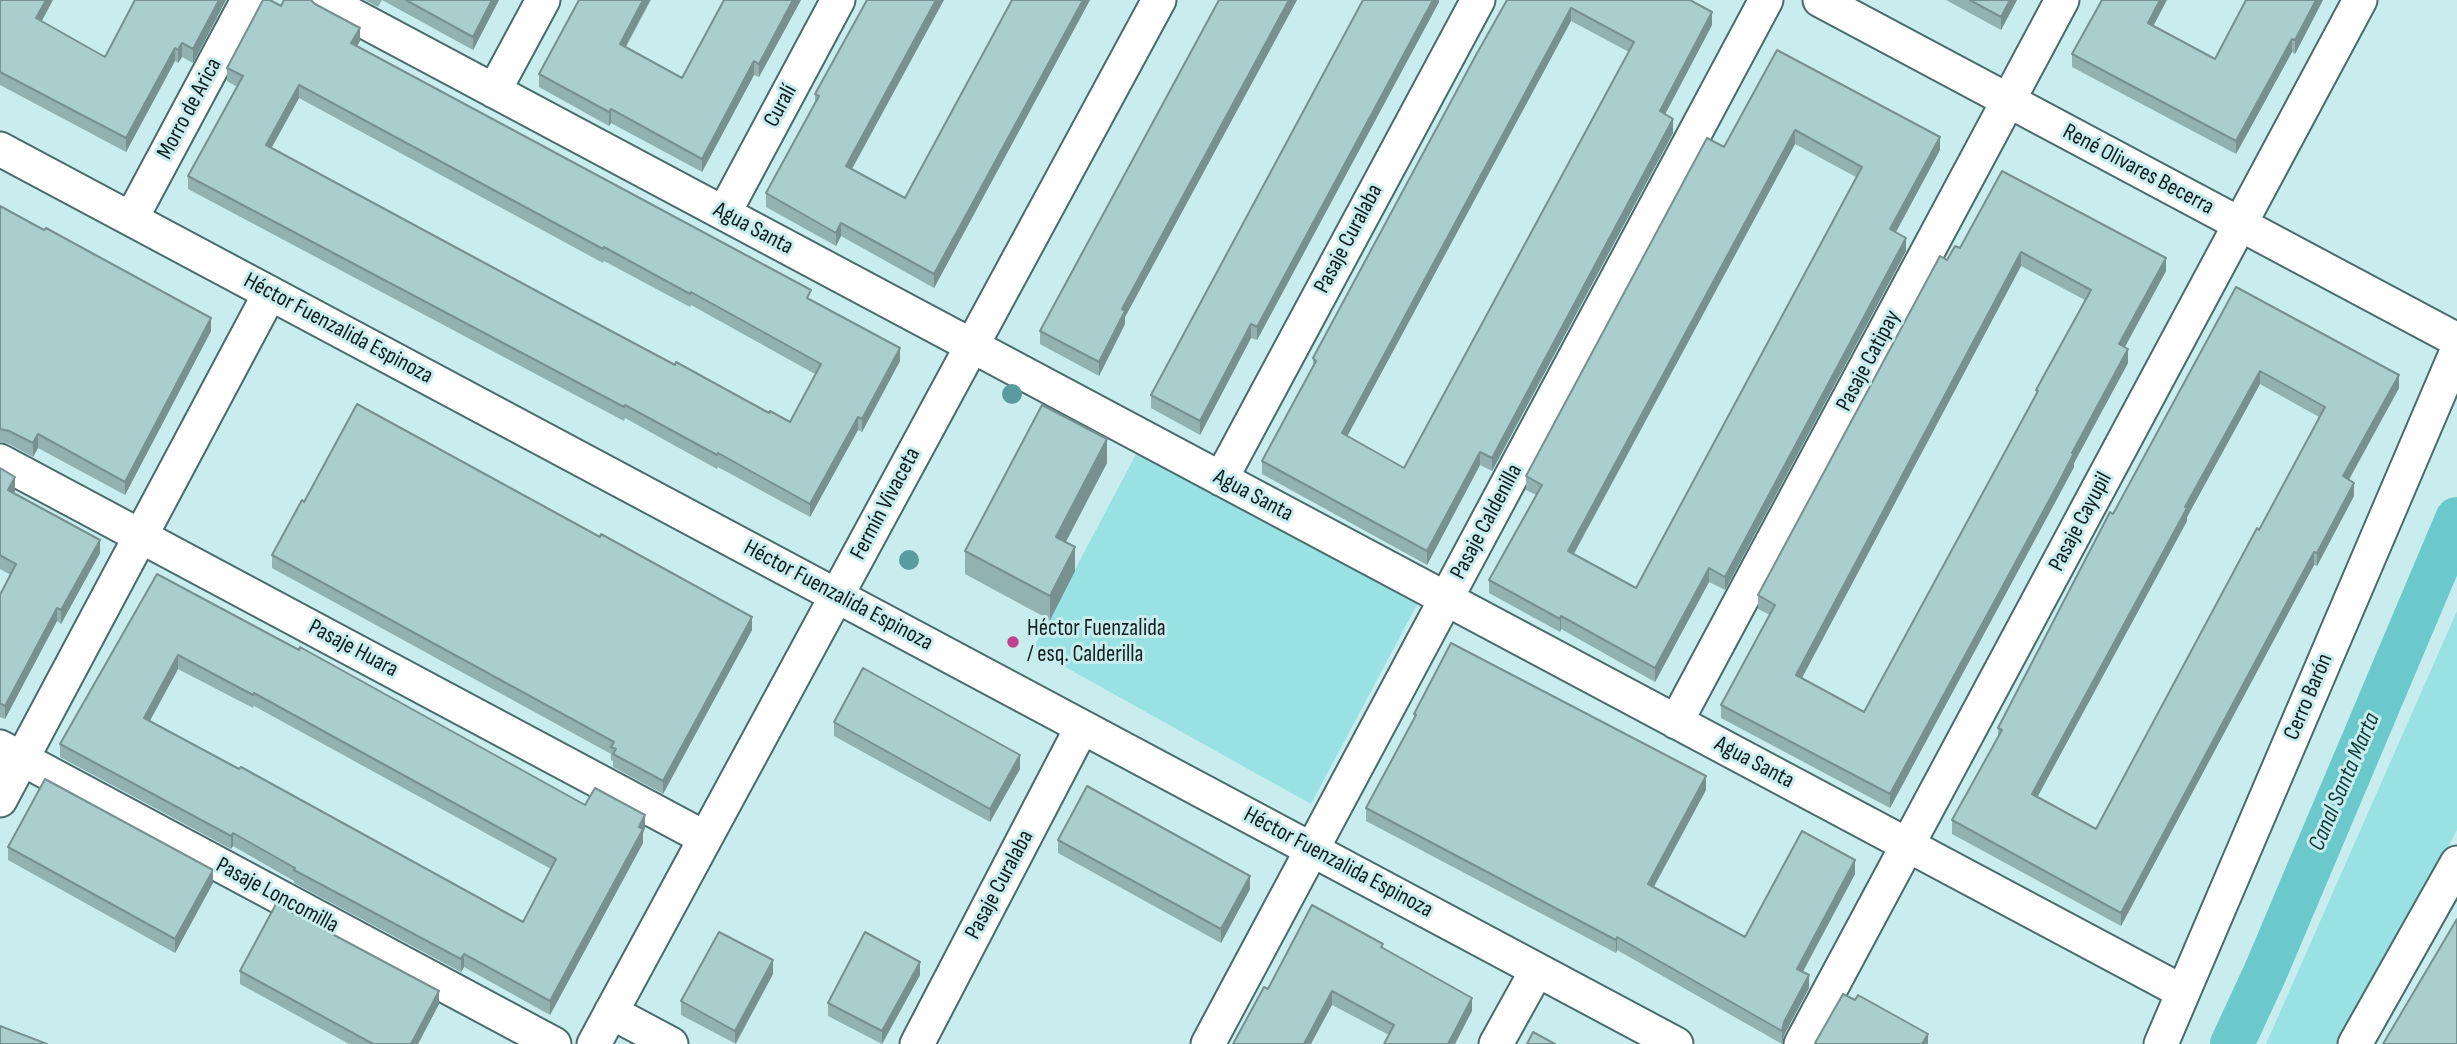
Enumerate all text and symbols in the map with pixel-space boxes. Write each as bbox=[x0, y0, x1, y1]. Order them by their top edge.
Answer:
street label: Morro de Arica bbox=[152, 54, 228, 164]
street label: Curalí bbox=[758, 80, 804, 132]
street label: René Olivares Becerra bbox=[2058, 119, 2218, 221]
street label: Pasaje Curalaba bbox=[1309, 180, 1389, 298]
street label: Agua Santa bbox=[709, 197, 797, 261]
street label: Héctor Fuenzalida Espinoza bbox=[239, 267, 437, 391]
street label: Pasaje Catipay bbox=[1831, 306, 1907, 416]
street label: Fermín Vivaceta bbox=[845, 443, 927, 565]
street label: Pasaje Caldenilla bbox=[1445, 460, 1529, 584]
street label: Agua Santa bbox=[1209, 464, 1297, 528]
street label: Pasaje Cayupil bbox=[2043, 468, 2119, 576]
street label: Héctor Fuenzalida Espinoza bbox=[739, 534, 937, 658]
street label: Pasaje Huara bbox=[303, 614, 403, 684]
place label: Héctor Fuenzalida / esq. Calderilla bbox=[1027, 615, 1166, 669]
marker: Héctor Fuenzalida / esq. Calderilla bbox=[1005, 634, 1021, 650]
street label: Cerro Barón bbox=[2279, 650, 2339, 744]
water label: Canal Santa Marta bbox=[2303, 709, 2387, 855]
street label: Agua Santa bbox=[1710, 731, 1798, 795]
street label: Héctor Fuenzalida Espinoza bbox=[1239, 801, 1437, 925]
street label: Pasaje Curalaba bbox=[960, 826, 1040, 944]
street label: Pasaje Loncomilla bbox=[211, 852, 343, 940]

